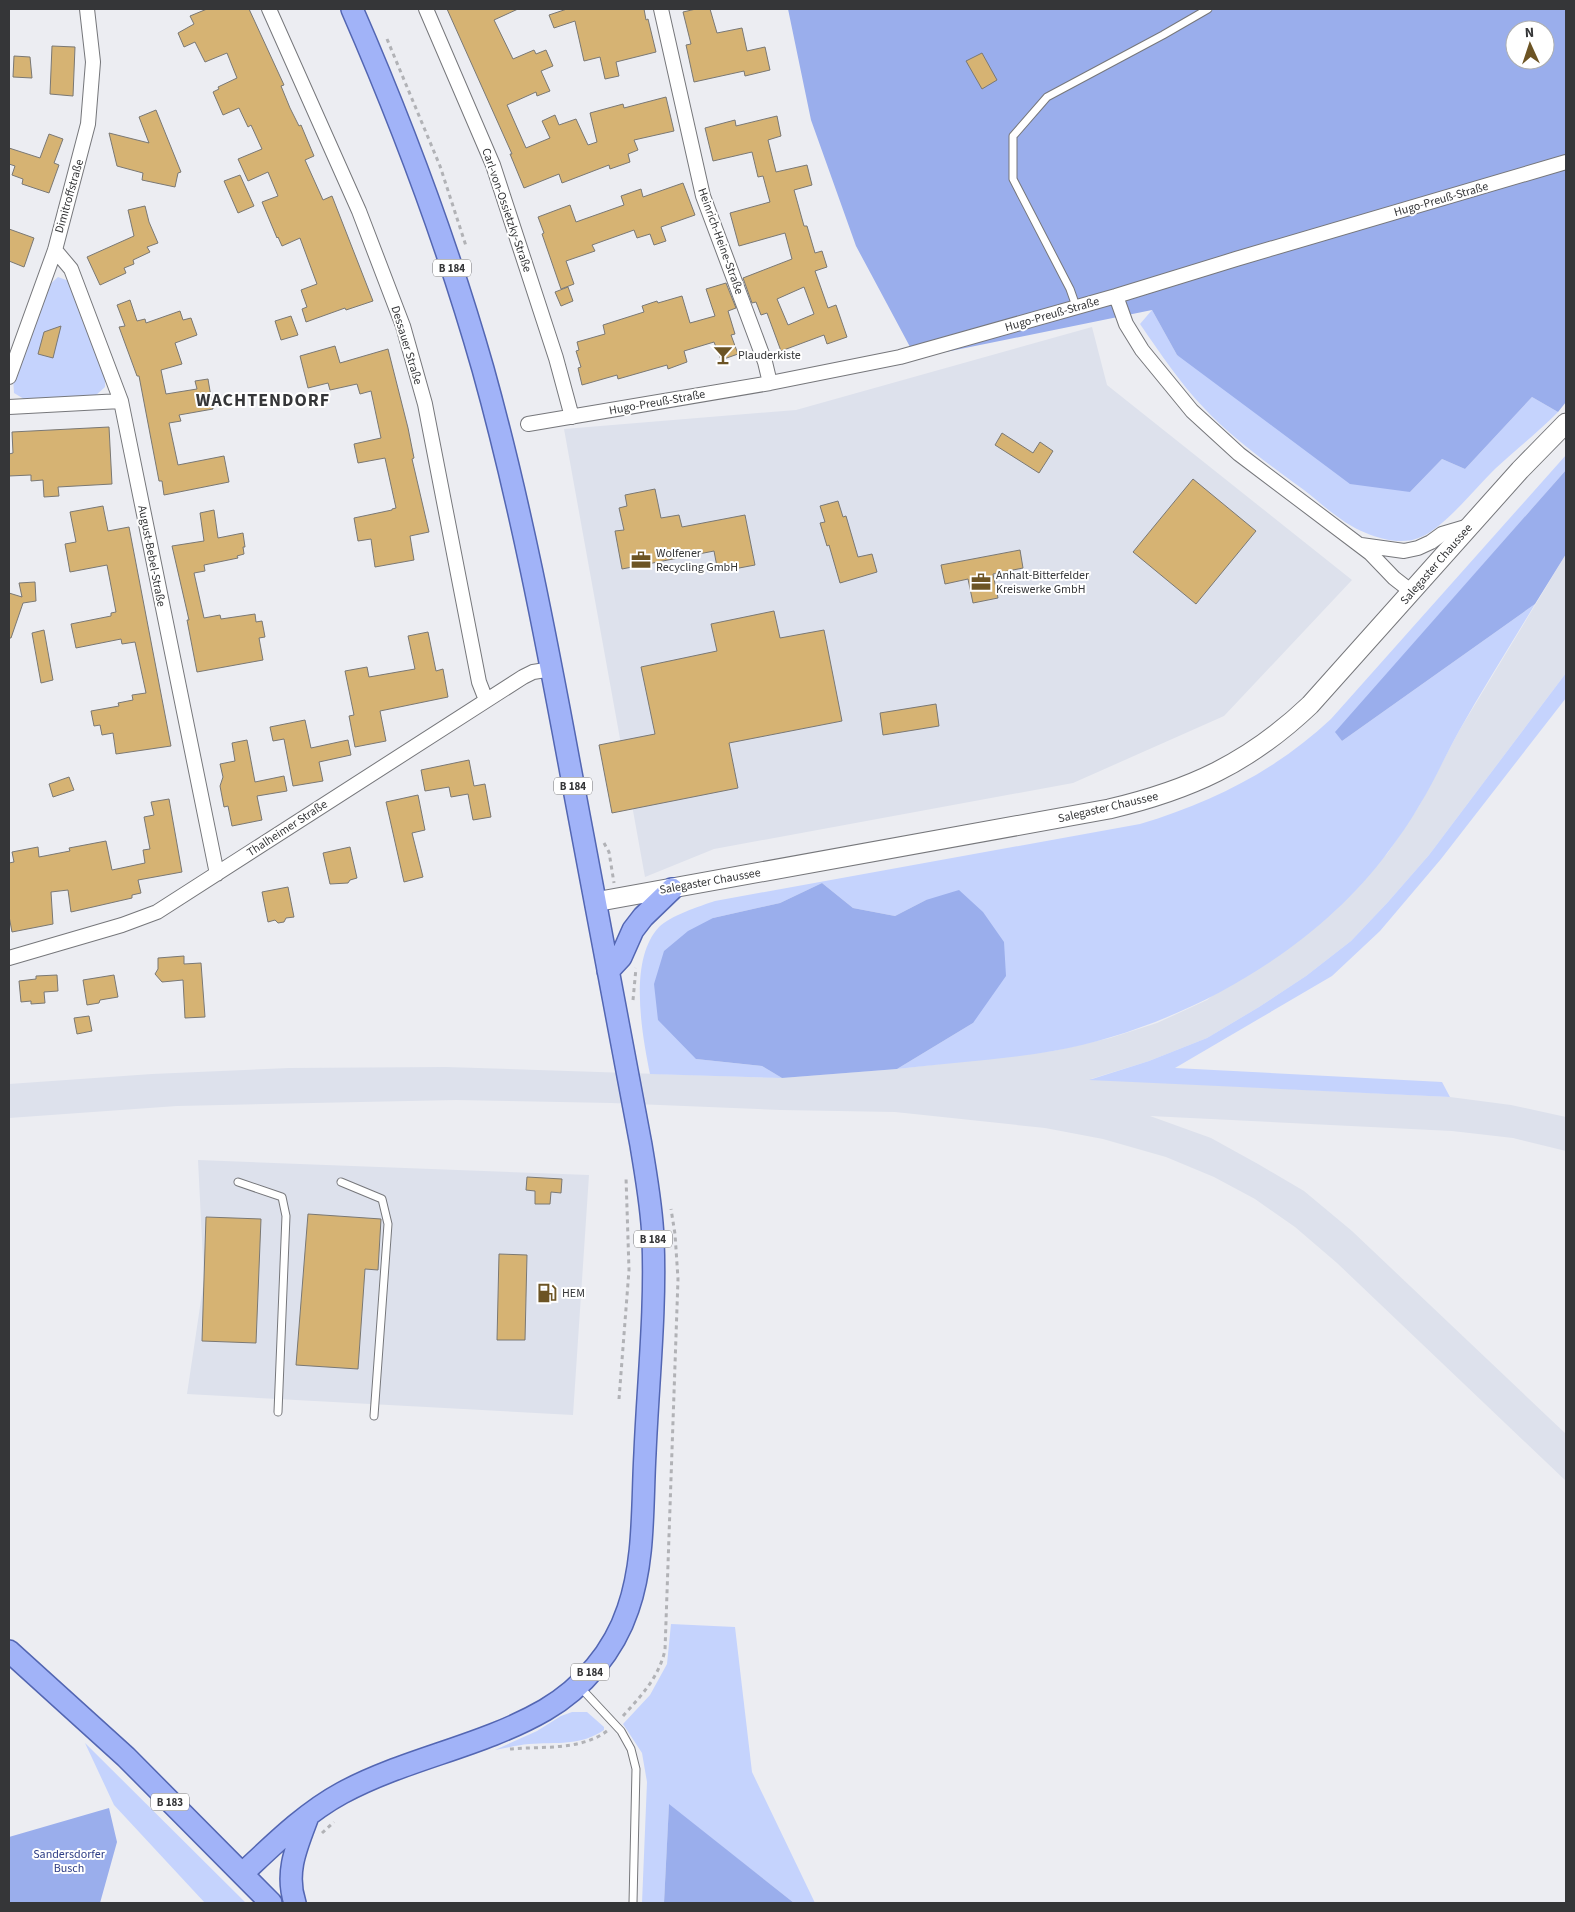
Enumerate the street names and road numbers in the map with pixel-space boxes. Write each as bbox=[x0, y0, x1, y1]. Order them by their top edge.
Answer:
street label: Carl-von-Ossietzky-Straße bbox=[477, 146, 536, 274]
street label: Dimitroffstraße bbox=[51, 157, 88, 235]
street label: Hugo-Preuß-Straße bbox=[1392, 178, 1490, 221]
street label: Heinrich-Heine-Straße bbox=[693, 186, 748, 297]
road number: B 184 bbox=[433, 260, 471, 276]
street label: Hugo-Preuß-Straße bbox=[1003, 293, 1101, 336]
street label: Dessauer Straße bbox=[386, 304, 427, 387]
street label: Hugo-Preuß-Straße bbox=[608, 386, 707, 419]
street label: August-Bebel-Straße bbox=[133, 504, 170, 608]
street label: Salegaster Chaussee bbox=[1396, 520, 1476, 609]
road number: B 184 bbox=[554, 778, 592, 794]
street label: Salegaster Chaussee bbox=[1056, 788, 1160, 827]
street label: Thalheimer Straße bbox=[244, 796, 331, 861]
street label: Salegaster Chaussee bbox=[658, 864, 762, 899]
road number: B 184 bbox=[634, 1230, 672, 1248]
road number: B 184 bbox=[571, 1664, 609, 1680]
road number: B 183 bbox=[151, 1794, 189, 1810]

